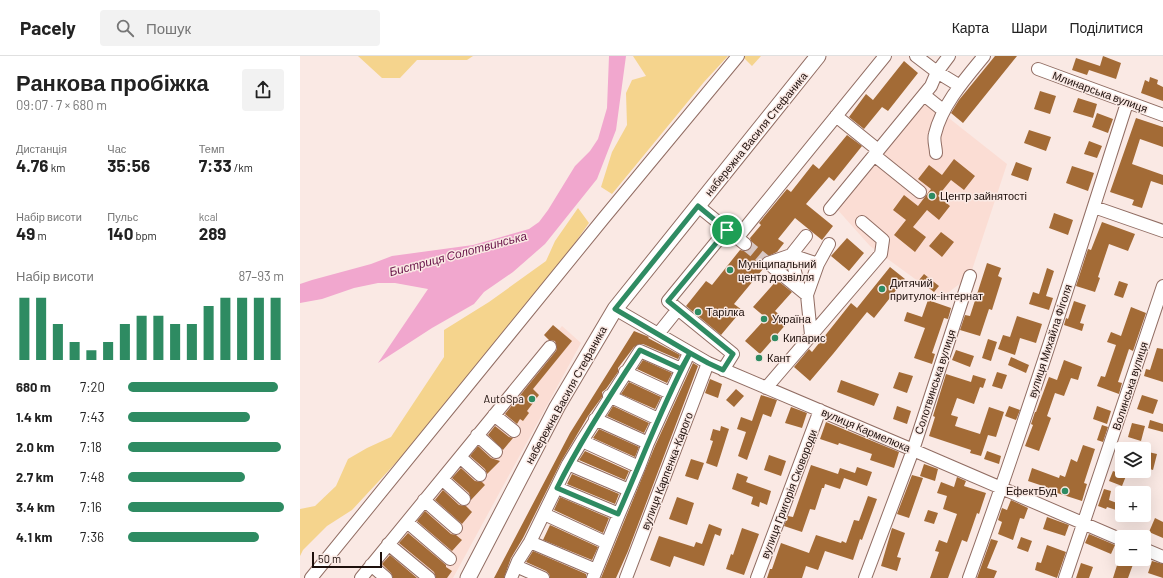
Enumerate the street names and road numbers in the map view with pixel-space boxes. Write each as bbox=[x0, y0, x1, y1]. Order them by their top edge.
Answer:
street label: набережна Василя Стефаника bbox=[702, 68, 810, 198]
street label: Млинарська вулиця bbox=[1051, 68, 1150, 115]
street label: вулиця Михайла Фіголя bbox=[1025, 283, 1074, 399]
street label: набережна Василя Стефаника bbox=[522, 323, 609, 466]
street label: Солотвинська вулиця bbox=[911, 328, 958, 436]
street label: Волинська вулиця bbox=[1109, 340, 1150, 432]
street label: вулиця Кармелюка bbox=[820, 405, 914, 455]
street label: вулиця Карпенка-Карого bbox=[638, 410, 695, 531]
street label: вулиця Григорія Сковороди bbox=[758, 427, 819, 560]

